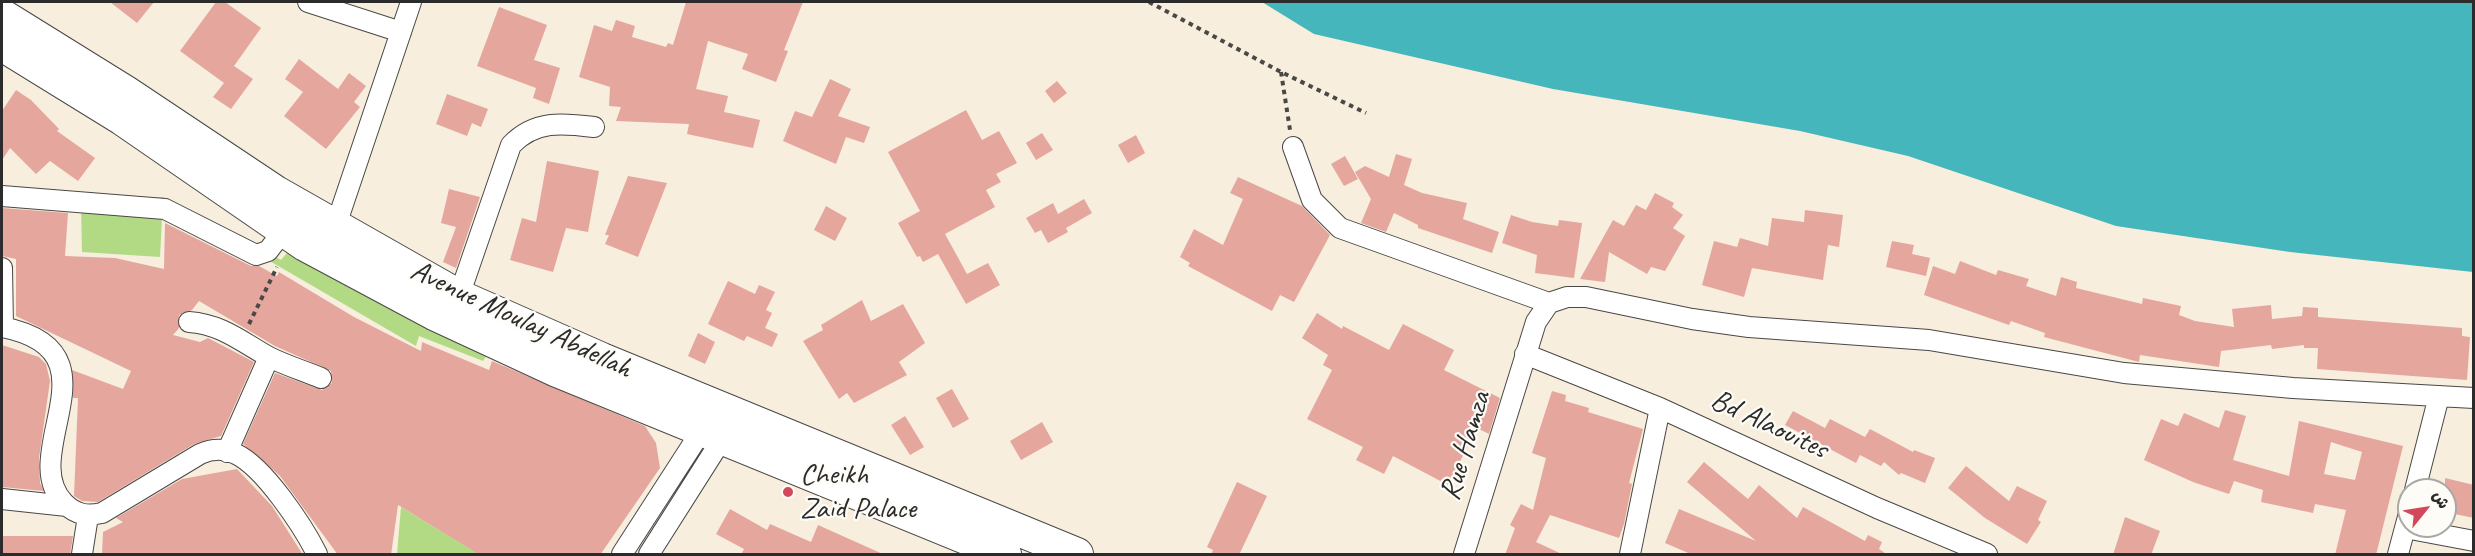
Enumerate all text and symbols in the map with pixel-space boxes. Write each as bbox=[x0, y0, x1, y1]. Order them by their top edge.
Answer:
street label: Avenue Moulay Abdellah bbox=[405, 253, 637, 387]
street label: Bd Alaouites bbox=[1705, 382, 1833, 468]
street label: Rue Hamza bbox=[1432, 387, 1500, 505]
place label: Cheikh Zaid Palace bbox=[800, 457, 916, 528]
north arrow bbox=[2397, 478, 2457, 538]
marker: Cheikh Zaid Palace bbox=[781, 485, 795, 499]
text: ش bbox=[2428, 487, 2454, 513]

